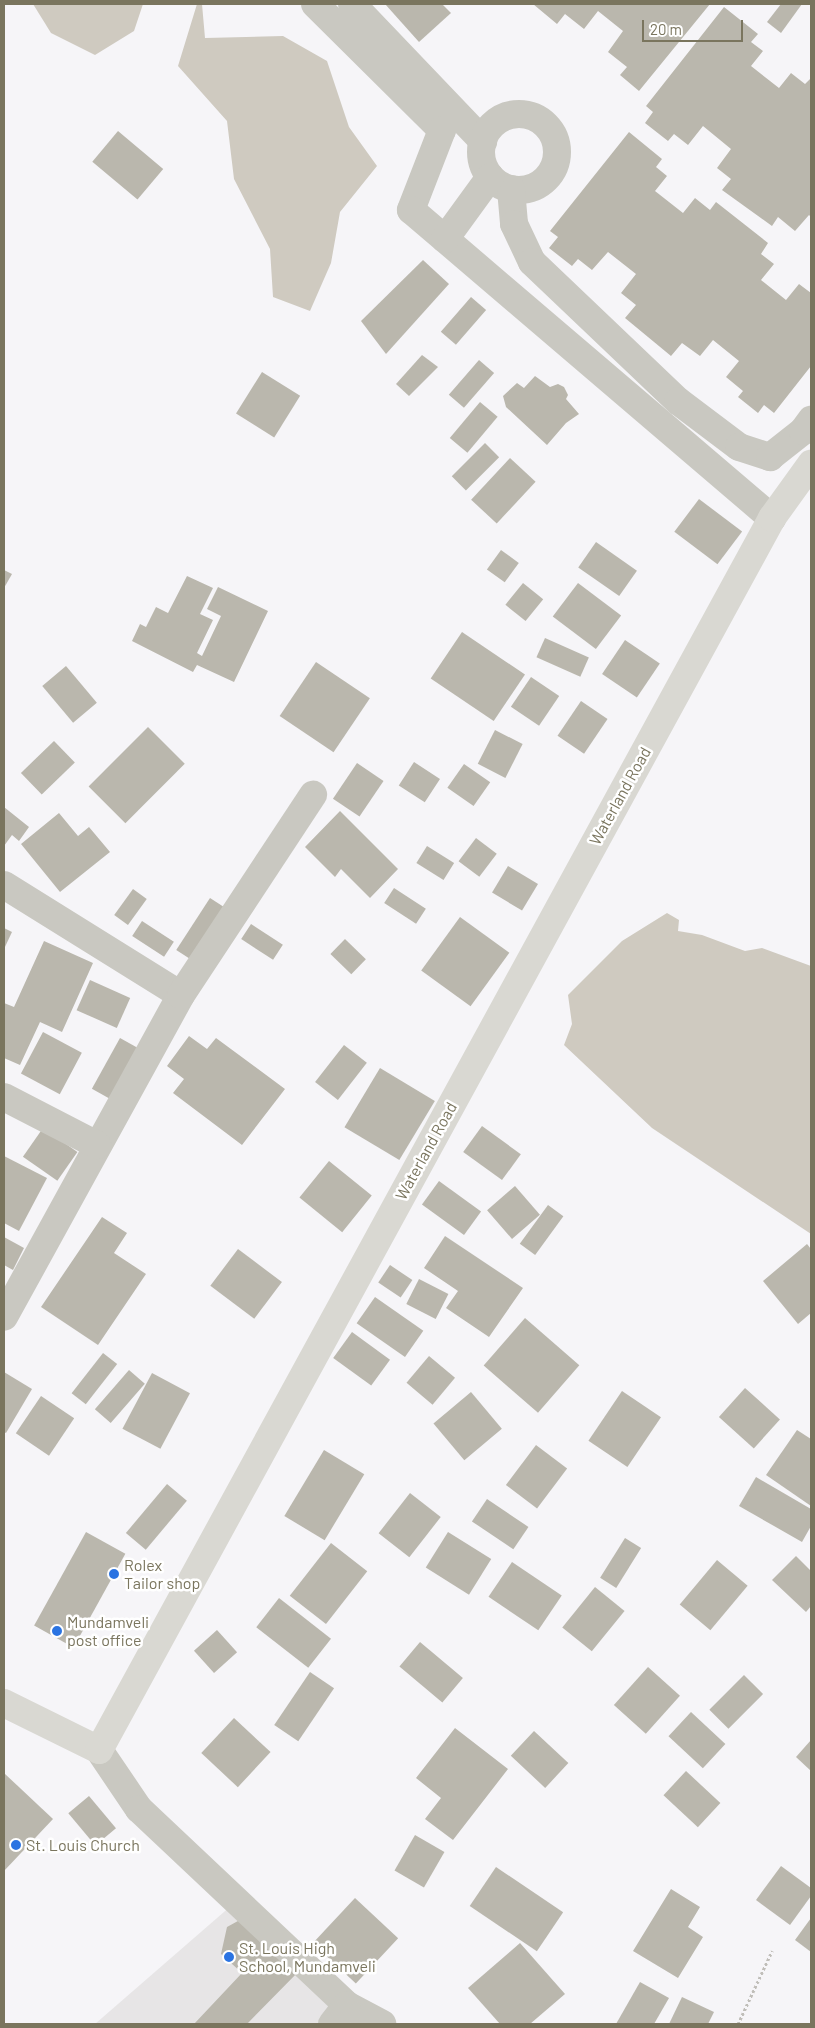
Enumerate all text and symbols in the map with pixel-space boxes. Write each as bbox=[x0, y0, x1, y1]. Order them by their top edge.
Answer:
scale bar bbox=[645, 10, 746, 42]
text: 20 m bbox=[650, 20, 682, 38]
street label: Waterland Road bbox=[585, 744, 655, 848]
street label: Waterland Road bbox=[391, 1099, 461, 1203]
place label: Rolex Tailor shop bbox=[124, 1555, 200, 1593]
marker: Rolex Tailor shop bbox=[108, 1568, 120, 1580]
place label: Mundamveli post office bbox=[67, 1612, 149, 1650]
marker: Mundamveli post office bbox=[51, 1625, 63, 1637]
place label: St. Louis Church bbox=[26, 1835, 140, 1855]
marker: St. Louis Church bbox=[10, 1839, 22, 1851]
place label: St. Louis High School, Mundamveli bbox=[239, 1938, 376, 1976]
marker: St. Louis High School, Mundamveli bbox=[223, 1951, 235, 1963]

